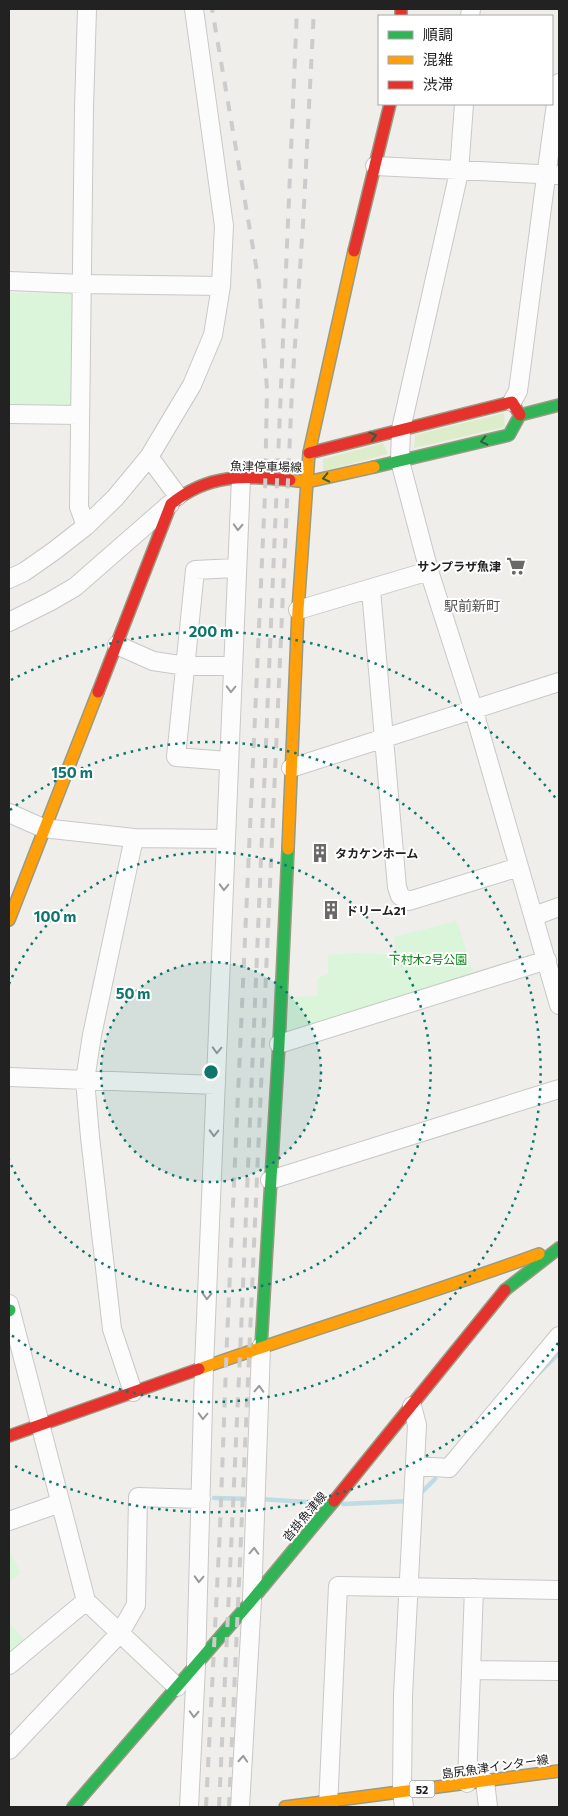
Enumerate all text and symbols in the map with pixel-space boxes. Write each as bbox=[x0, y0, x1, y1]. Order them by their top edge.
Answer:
legend bbox=[378, 15, 553, 105]
text: 順調 bbox=[423, 25, 453, 43]
text: 混雑 bbox=[423, 50, 453, 68]
text: 渋滞 bbox=[423, 75, 453, 93]
one-way arrow bbox=[369, 432, 377, 442]
one-way arrow bbox=[480, 435, 489, 446]
street label: 魚津停車場線 bbox=[230, 458, 302, 474]
one-way arrow bbox=[321, 472, 330, 483]
one-way arrow bbox=[233, 523, 244, 531]
supermarket icon: サンプラザ魚津 bbox=[505, 555, 527, 577]
place label: サンプラザ魚津 bbox=[417, 559, 501, 573]
district label: 駅前新町 bbox=[444, 597, 500, 614]
text: 200 m bbox=[189, 622, 233, 640]
one-way arrow bbox=[226, 686, 236, 693]
text: 150 m bbox=[51, 763, 93, 781]
building icon: タカケンホーム bbox=[309, 842, 331, 864]
place label: タカケンホーム bbox=[335, 846, 418, 860]
one-way arrow bbox=[218, 884, 229, 892]
building icon: ドリーム21 bbox=[320, 899, 342, 921]
place label: ドリーム21 bbox=[346, 903, 406, 917]
text: 100 m bbox=[34, 907, 76, 925]
park label: 下村木2号公園 bbox=[389, 952, 467, 966]
text: 50 m bbox=[116, 984, 150, 1002]
one-way arrow bbox=[212, 1046, 223, 1054]
centre of rings bbox=[202, 1063, 220, 1081]
one-way arrow bbox=[209, 1130, 219, 1138]
one-way arrow bbox=[202, 1292, 213, 1300]
one-way arrow bbox=[254, 1385, 265, 1393]
one-way arrow bbox=[198, 1412, 208, 1420]
street label: 沓掛魚津線 bbox=[279, 1489, 329, 1543]
one-way arrow bbox=[248, 1547, 259, 1555]
one-way arrow bbox=[193, 1575, 204, 1583]
one-way arrow bbox=[188, 1711, 199, 1719]
street label: 島尻魚津インター線 bbox=[441, 1752, 549, 1780]
one-way arrow bbox=[238, 1754, 249, 1762]
road number: 52 bbox=[410, 1780, 434, 1798]

